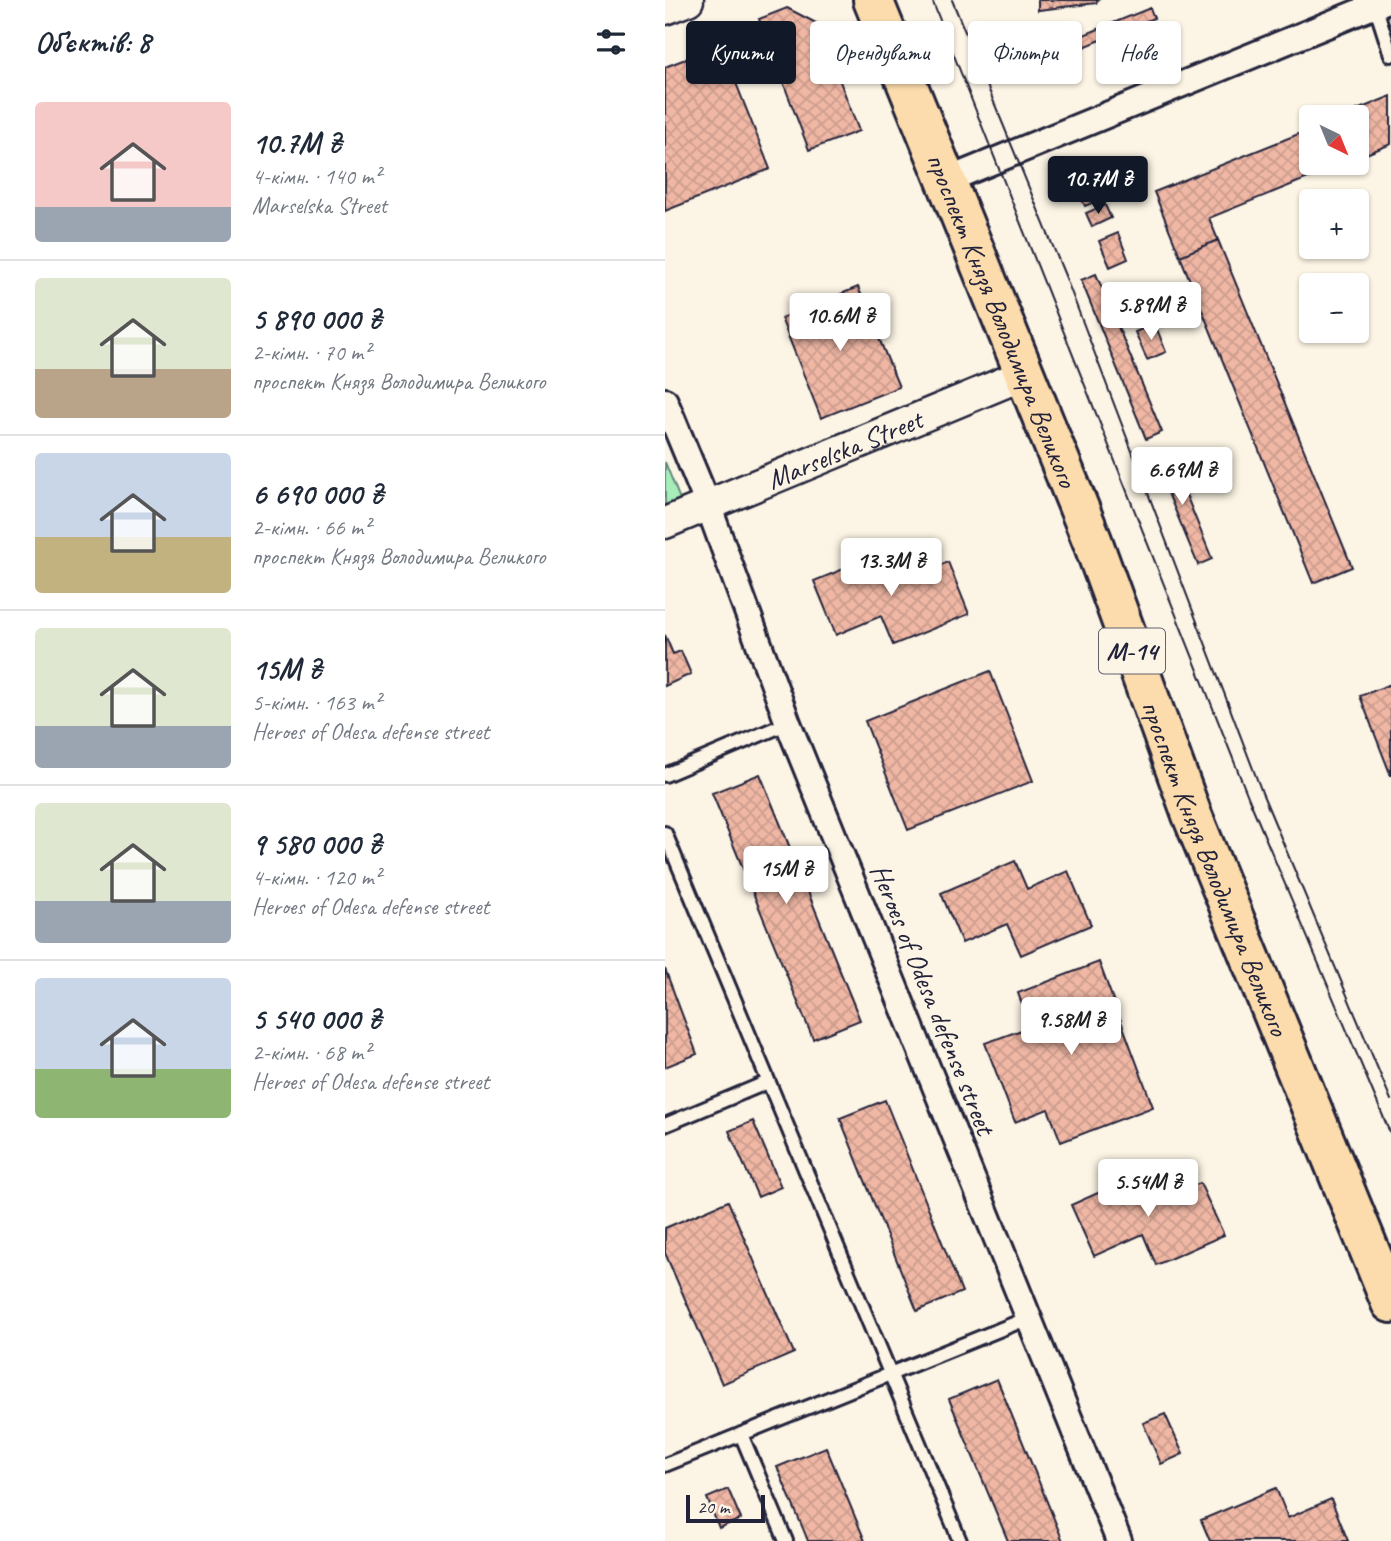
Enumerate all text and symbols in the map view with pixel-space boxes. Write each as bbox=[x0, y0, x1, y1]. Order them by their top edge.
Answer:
chip: Купити bbox=[686, 21, 796, 84]
chip: Орендувати bbox=[810, 21, 954, 84]
chip: Фільтри bbox=[968, 21, 1082, 84]
chip: Нове bbox=[1096, 21, 1181, 84]
text: Об’єктів: 8 bbox=[35, 23, 151, 61]
icon: filters bbox=[592, 23, 630, 61]
north arrow bbox=[1299, 105, 1369, 175]
map controls bbox=[1299, 105, 1369, 343]
text: 10.7M ₴ bbox=[252, 124, 341, 162]
icon: home bbox=[91, 130, 175, 214]
street label: проспект Князя Володимира Великого bbox=[919, 147, 1087, 494]
pin: 10.7M ₴ bbox=[1033, 156, 1163, 216]
text: 4-кімн. · 140 m² bbox=[252, 162, 381, 191]
text: 10.7M ₴ bbox=[1064, 164, 1132, 193]
button: + bbox=[1299, 189, 1369, 259]
text: Marselska Street bbox=[252, 191, 387, 220]
button: − bbox=[1299, 273, 1369, 343]
pin: 5.89M ₴ bbox=[1086, 282, 1216, 342]
text: 5.89M ₴ bbox=[1117, 290, 1185, 319]
pin: 10.6M ₴ bbox=[775, 294, 905, 353]
text: 5 890 000 ₴ bbox=[252, 300, 381, 338]
text: 10.6M ₴ bbox=[806, 301, 874, 330]
icon: home bbox=[91, 306, 175, 390]
text: 2-кімн. · 70 m² bbox=[252, 338, 370, 367]
text: проспект Князя Володимира Великого bbox=[252, 367, 545, 396]
street label: Marselska Street bbox=[762, 400, 929, 496]
pin: 6.69M ₴ bbox=[1117, 448, 1247, 507]
text: 6.69M ₴ bbox=[1147, 455, 1217, 484]
text: 6 690 000 ₴ bbox=[252, 475, 383, 513]
icon: home bbox=[91, 481, 175, 565]
text: 2-кімн. · 66 m² bbox=[252, 513, 370, 542]
pin: 13.3M ₴ bbox=[826, 538, 956, 598]
text: проспект Князя Володимира Великого bbox=[252, 542, 545, 571]
text: 13.3M ₴ bbox=[857, 546, 925, 575]
road number: М-14 bbox=[1099, 628, 1165, 674]
text: 15M ₴ bbox=[252, 650, 321, 688]
icon: home bbox=[91, 656, 175, 740]
text: 5-кімн. · 163 m² bbox=[252, 688, 381, 717]
street label: проспект Князя Володимира Великого bbox=[1134, 695, 1298, 1042]
text: Heroes of Odesa defense street bbox=[252, 717, 489, 746]
text: 9 580 000 ₴ bbox=[252, 825, 381, 863]
icon: home bbox=[91, 831, 175, 915]
pin: 15M ₴ bbox=[737, 846, 835, 906]
text: 15M ₴ bbox=[759, 854, 813, 883]
street label: Heroes of Odesa defense street bbox=[863, 859, 1004, 1142]
text: 4-кімн. · 120 m² bbox=[252, 863, 381, 892]
text: Heroes of Odesa defense street bbox=[252, 892, 489, 921]
pin: 9.58M ₴ bbox=[1006, 998, 1136, 1057]
text: 5 540 000 ₴ bbox=[252, 1000, 381, 1038]
text: 9.58M ₴ bbox=[1037, 1005, 1105, 1034]
icon: home bbox=[91, 1006, 175, 1090]
text: 2-кімн. · 68 m² bbox=[252, 1038, 370, 1067]
text: Heroes of Odesa defense street bbox=[252, 1067, 489, 1096]
pin: 5.54M ₴ bbox=[1083, 1160, 1213, 1219]
text: 5.54M ₴ bbox=[1114, 1167, 1182, 1196]
scale bar bbox=[686, 1492, 765, 1524]
text: 20 m bbox=[697, 1495, 729, 1519]

